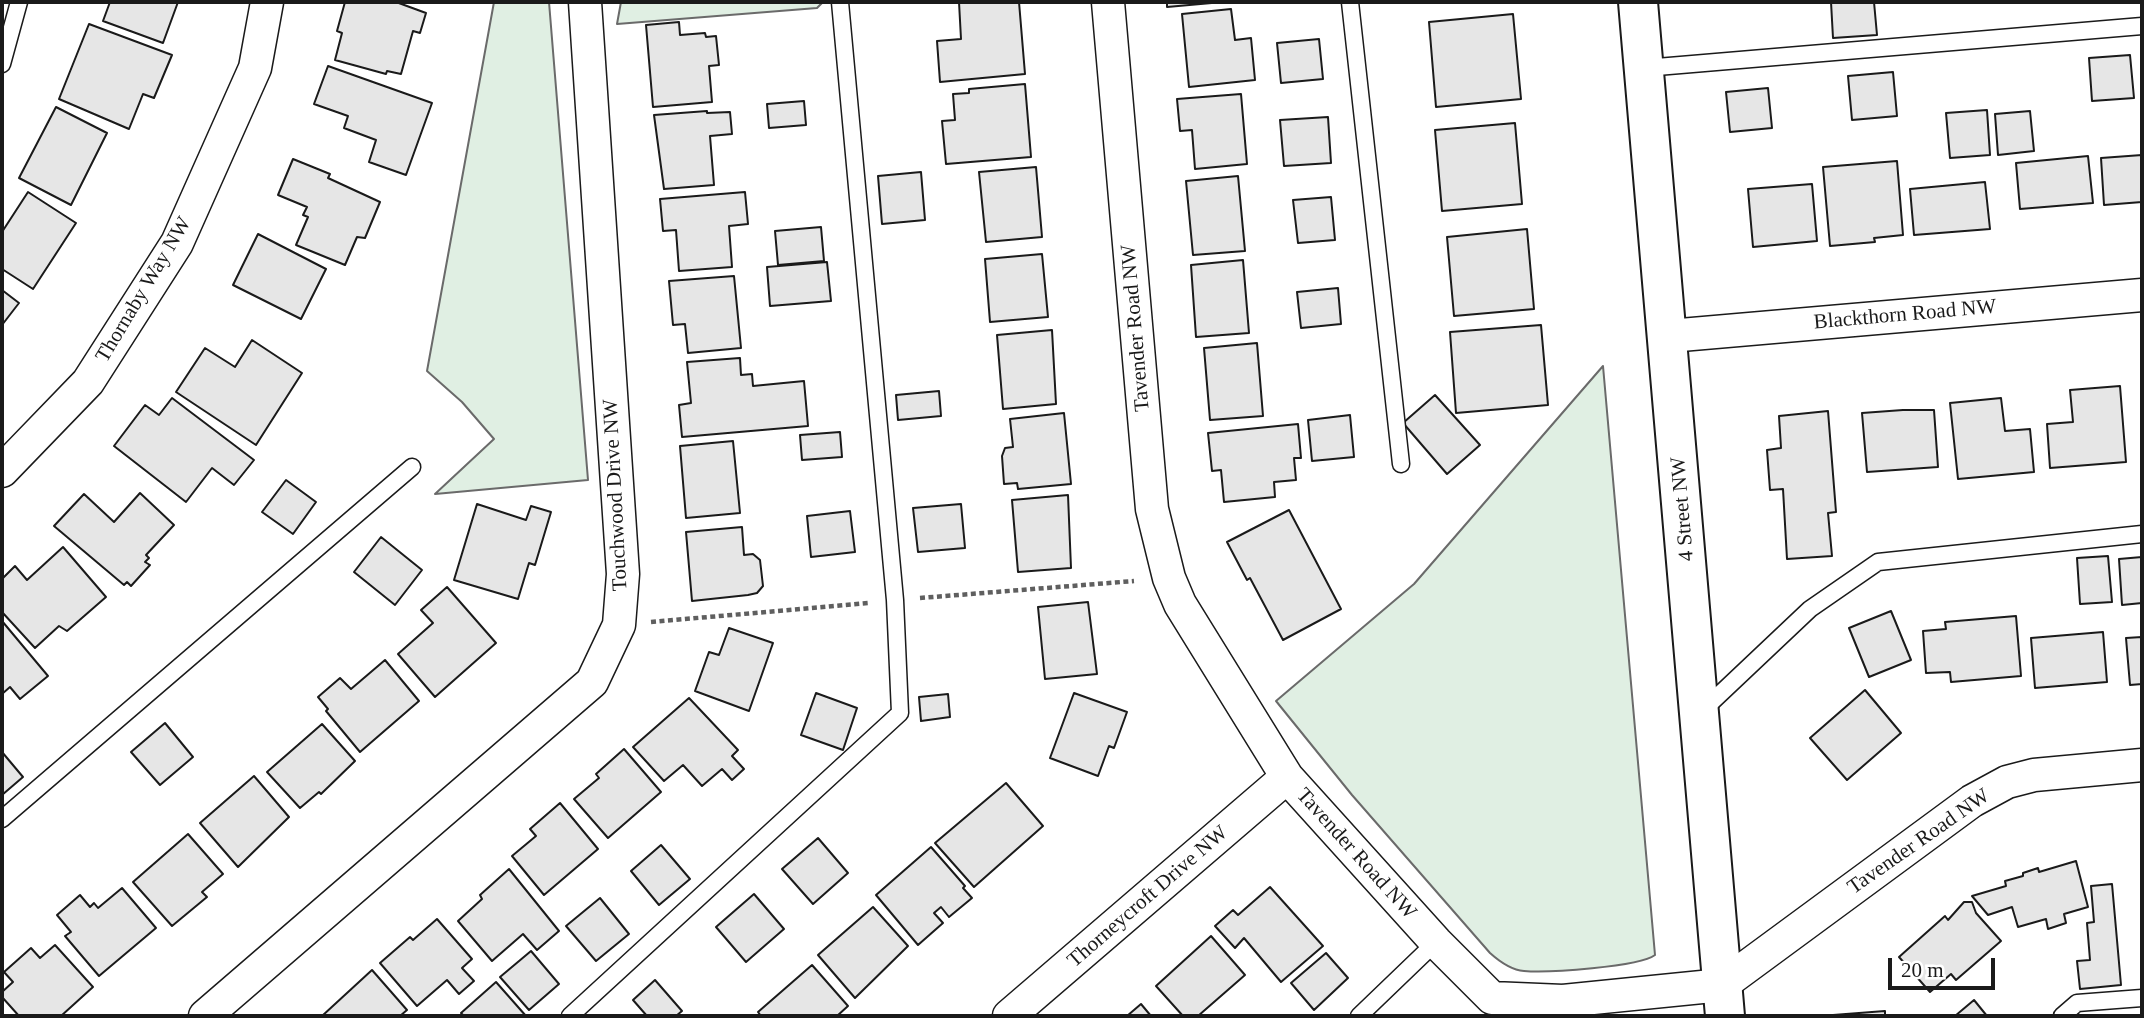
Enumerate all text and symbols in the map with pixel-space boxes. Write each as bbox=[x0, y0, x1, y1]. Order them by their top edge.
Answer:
street label: Thornaby Way NW bbox=[91, 213, 197, 367]
street label: Tavender Road NW bbox=[1116, 243, 1156, 413]
street label: Blackthorn Road NW bbox=[1813, 294, 1997, 336]
street label: Touchwood Drive NW bbox=[598, 398, 634, 592]
street label: 4 Street NW bbox=[1666, 456, 1700, 562]
street label: Tavender Road NW bbox=[1291, 783, 1421, 925]
street label: Tavender Road NW bbox=[1843, 784, 1995, 900]
street label: Thorneycroft Drive NW bbox=[1063, 821, 1233, 973]
scale bar bbox=[1892, 944, 1999, 988]
text: 20 m bbox=[1901, 958, 1944, 982]

